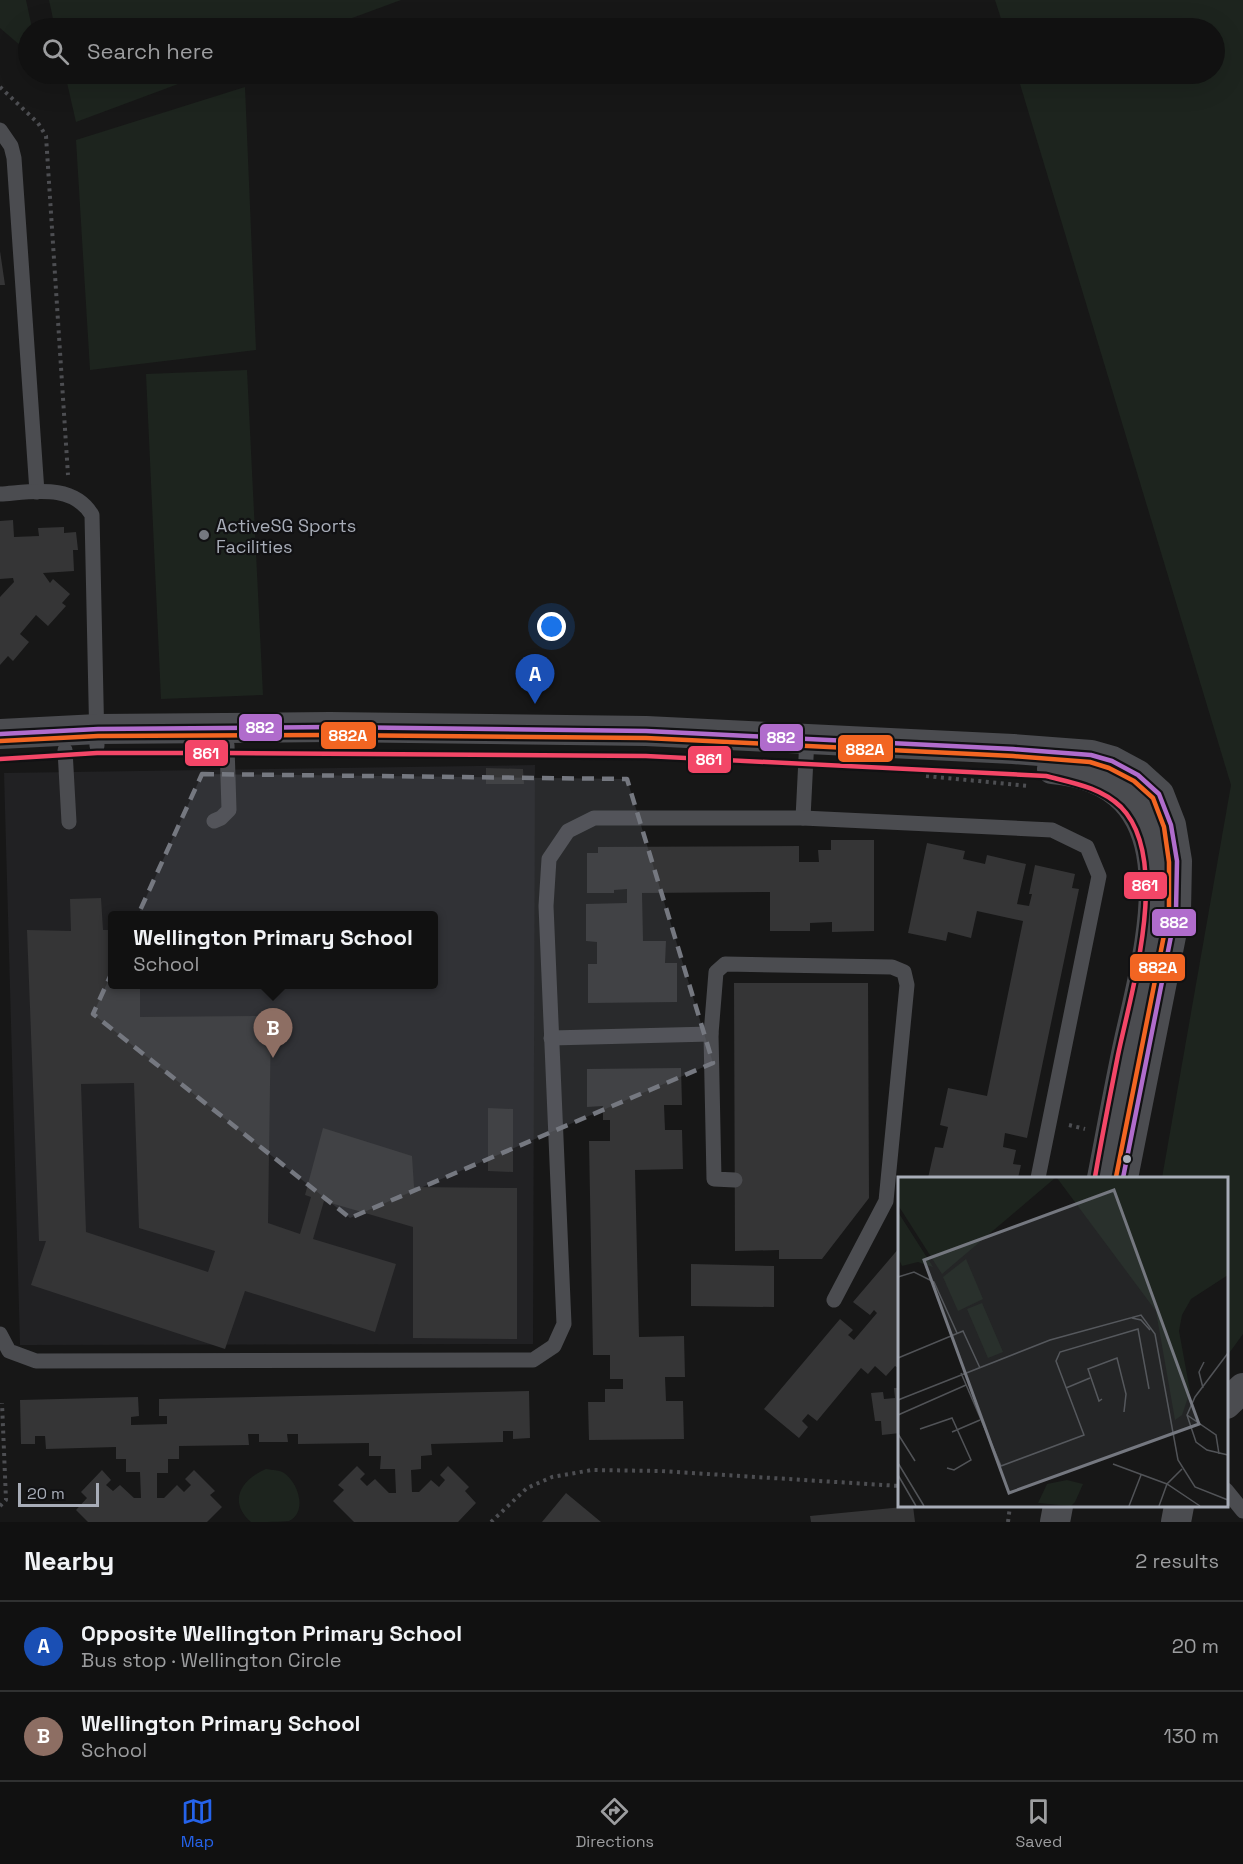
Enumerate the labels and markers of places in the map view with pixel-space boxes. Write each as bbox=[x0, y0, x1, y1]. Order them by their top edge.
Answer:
place label: ActiveSG Sports Facilities bbox=[216, 514, 356, 558]
marker: ActiveSG Sports Facilities bbox=[197, 528, 211, 542]
pin: A bbox=[516, 654, 554, 704]
pin: B bbox=[254, 1008, 292, 1058]
unlabelled marker bbox=[1121, 1153, 1133, 1165]

